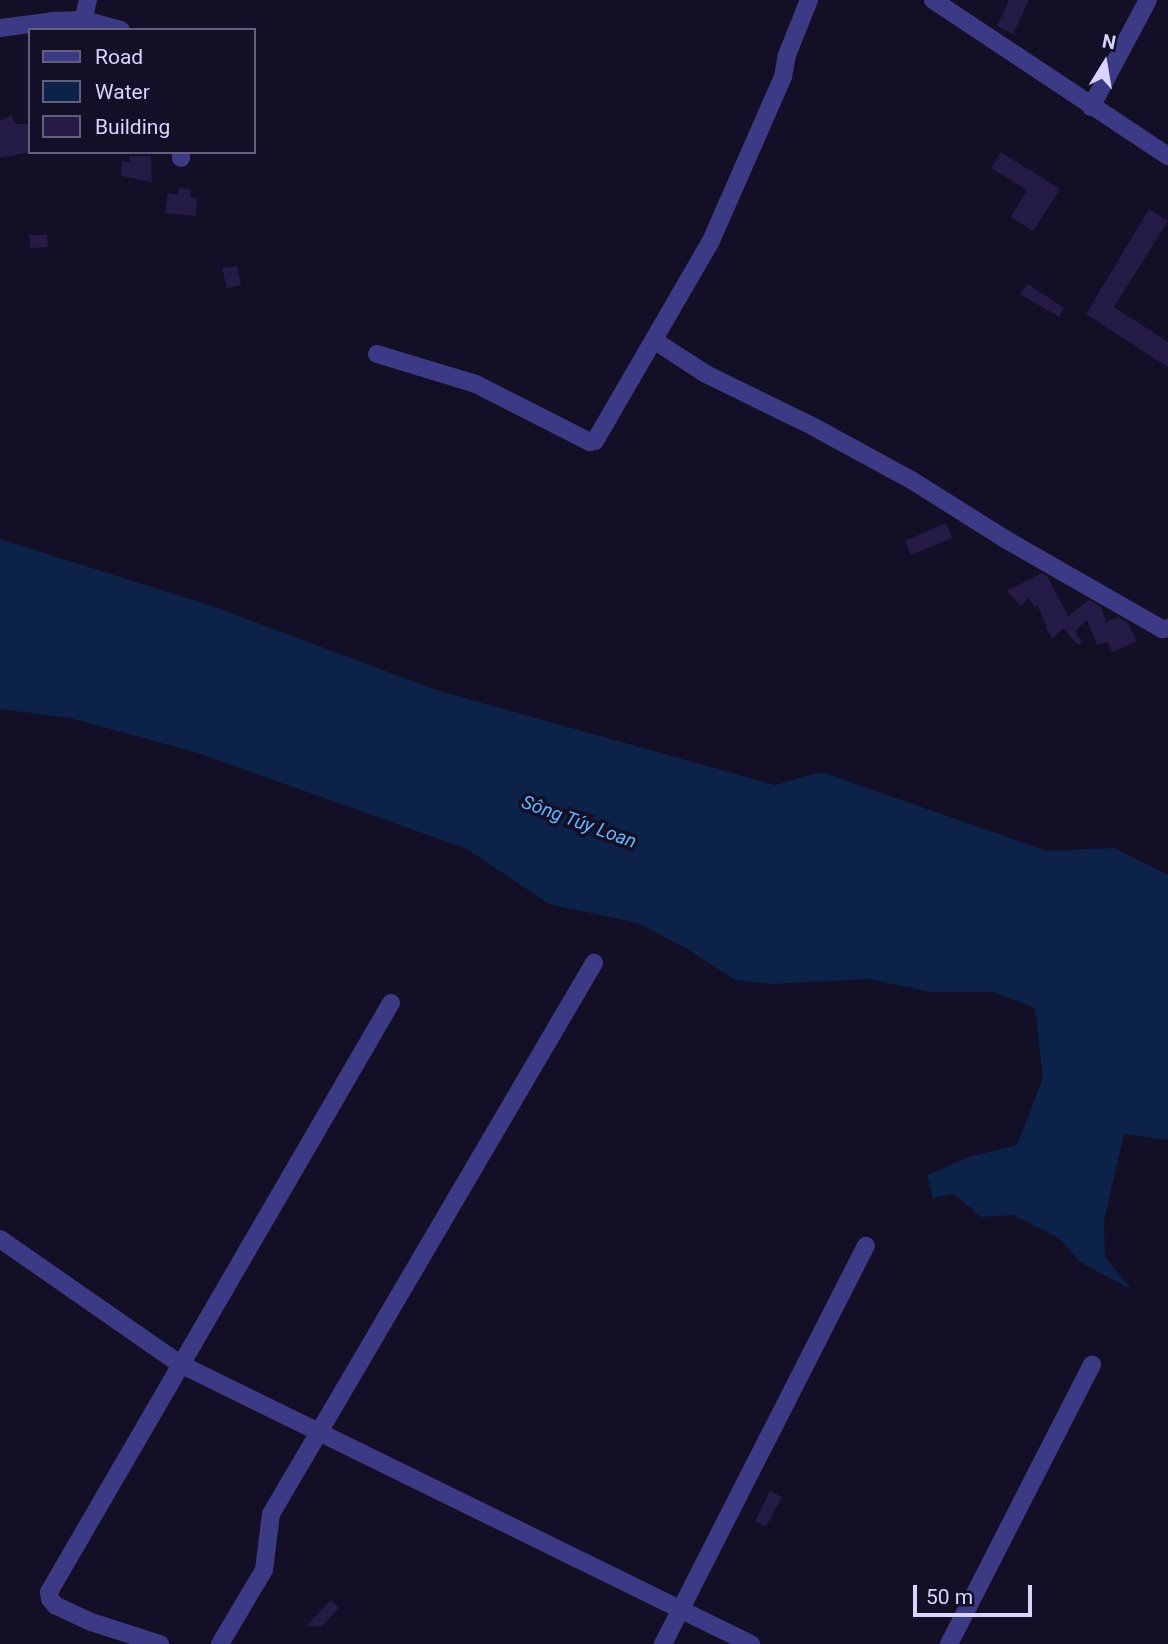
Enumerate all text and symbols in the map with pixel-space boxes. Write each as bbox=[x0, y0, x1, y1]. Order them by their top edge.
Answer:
legend bbox=[28, 28, 256, 154]
north arrow bbox=[1070, 28, 1140, 98]
text: N bbox=[1100, 29, 1118, 54]
text: Road bbox=[95, 45, 143, 69]
text: Water bbox=[95, 80, 150, 104]
text: Building bbox=[95, 115, 170, 139]
water label: Sông Túy Loan bbox=[518, 791, 640, 853]
scale bar bbox=[916, 1570, 1035, 1614]
text: 50 m bbox=[926, 1585, 973, 1609]

